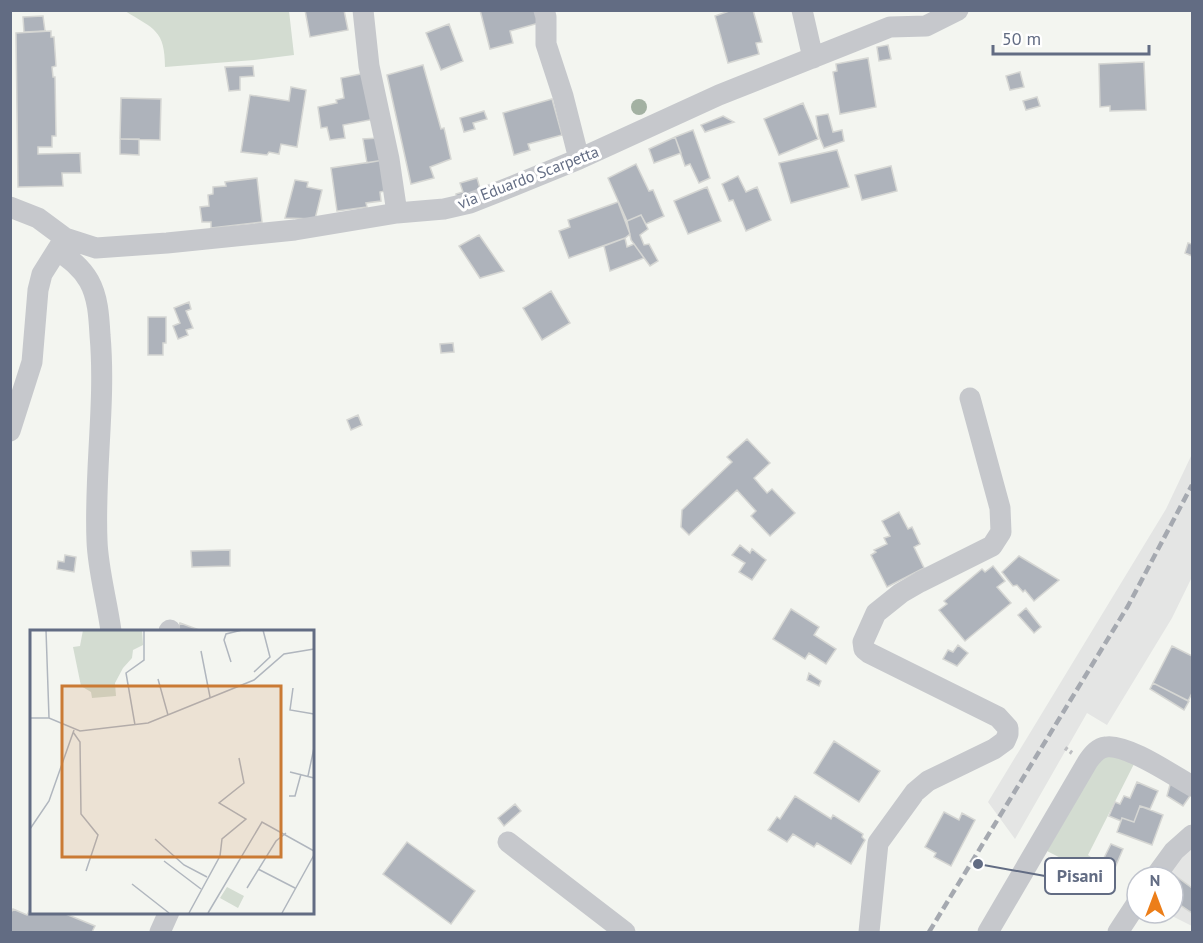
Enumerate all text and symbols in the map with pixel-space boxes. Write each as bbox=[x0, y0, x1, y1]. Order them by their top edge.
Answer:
scale bar bbox=[993, 18, 1149, 56]
text: 50 m bbox=[1002, 27, 1041, 50]
street label: via Eduardo Scarpetta bbox=[455, 141, 601, 213]
inset map bbox=[30, 630, 314, 913]
callout: Pisani bbox=[1045, 858, 1115, 894]
text: Pisani bbox=[1057, 864, 1103, 887]
north arrow bbox=[1125, 865, 1185, 925]
text: N bbox=[1150, 870, 1160, 890]

